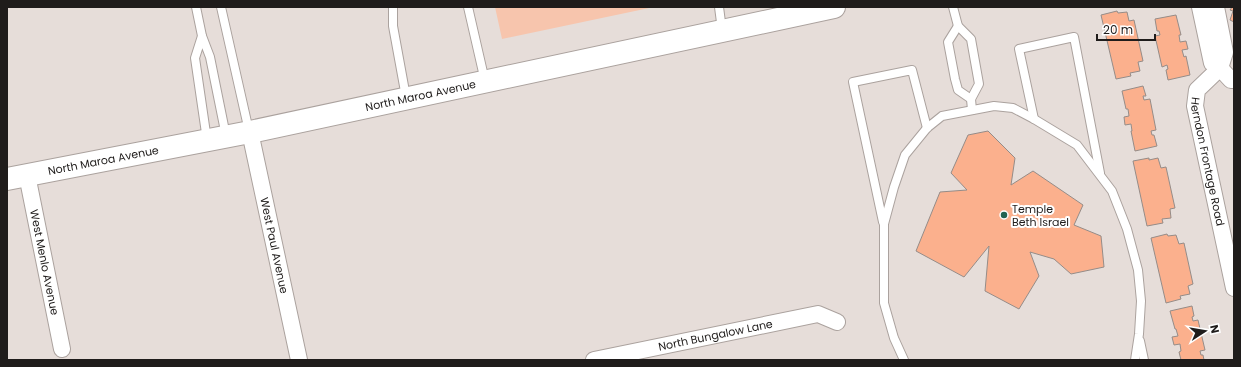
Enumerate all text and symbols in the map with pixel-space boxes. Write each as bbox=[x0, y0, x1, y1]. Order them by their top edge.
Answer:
scale bar bbox=[1097, 16, 1155, 42]
text: 20 m bbox=[1103, 21, 1133, 38]
street label: North Maroa Avenue bbox=[364, 76, 478, 115]
street label: Herndon Frontage Road bbox=[1187, 96, 1228, 227]
street label: North Maroa Avenue bbox=[46, 142, 160, 179]
street label: West Paul Avenue bbox=[256, 196, 293, 295]
place label: Temple Beth Israel bbox=[1012, 201, 1069, 230]
street label: West Menlo Avenue bbox=[26, 208, 63, 317]
marker: Temple Beth Israel bbox=[999, 210, 1009, 220]
north arrow bbox=[1185, 311, 1225, 351]
street label: North Bungalow Lane bbox=[657, 315, 774, 355]
text: N bbox=[1206, 323, 1223, 335]

